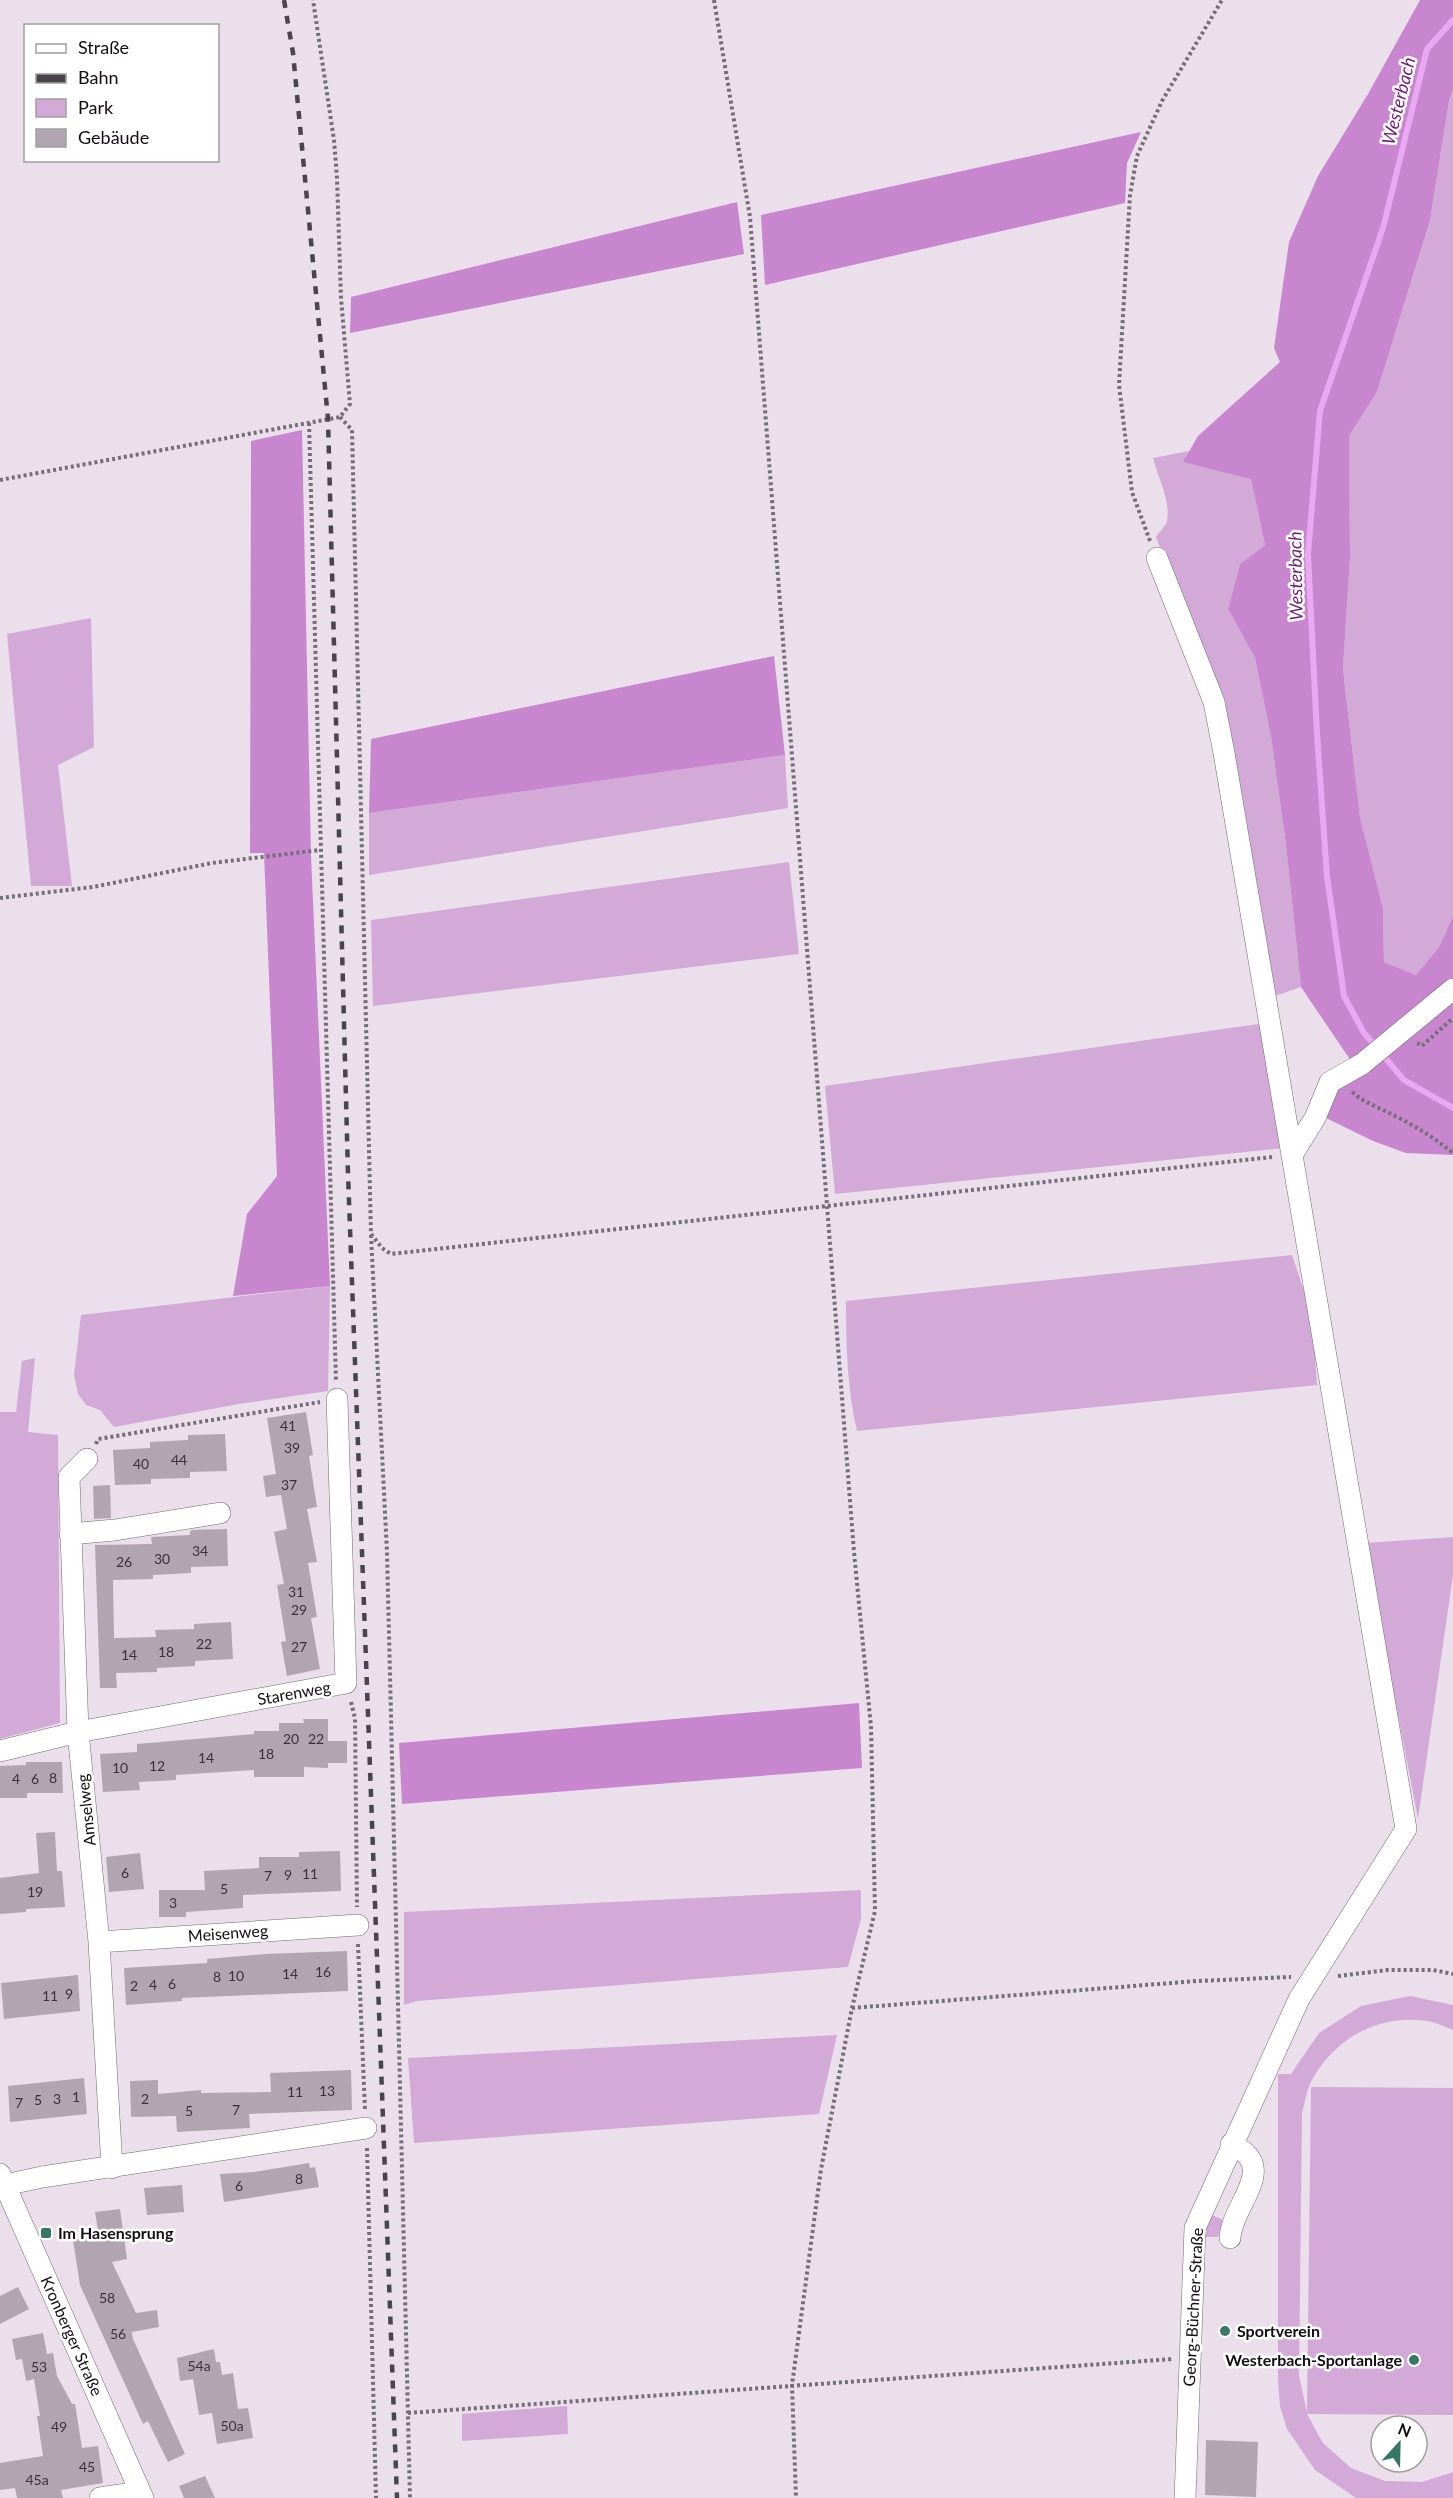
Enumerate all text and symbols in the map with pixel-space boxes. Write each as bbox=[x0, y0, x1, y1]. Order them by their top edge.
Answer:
legend bbox=[24, 24, 219, 162]
text: Straße bbox=[78, 36, 129, 58]
water label: Westerbach bbox=[1377, 55, 1420, 147]
text: Bahn bbox=[78, 66, 119, 88]
text: Park bbox=[78, 96, 114, 118]
text: Gebäude bbox=[78, 126, 149, 148]
water label: Westerbach bbox=[1283, 531, 1307, 621]
house number: 41 bbox=[280, 1417, 296, 1434]
house number: 39 bbox=[284, 1439, 300, 1456]
house number: 44 bbox=[171, 1451, 187, 1468]
house number: 40 bbox=[133, 1455, 149, 1472]
house number: 37 bbox=[281, 1476, 297, 1493]
house number: 34 bbox=[192, 1542, 208, 1559]
house number: 30 bbox=[154, 1550, 170, 1567]
house number: 26 bbox=[116, 1553, 132, 1570]
house number: 31 bbox=[288, 1583, 304, 1600]
house number: 29 bbox=[291, 1601, 307, 1618]
house number: 22 bbox=[196, 1635, 212, 1652]
house number: 27 bbox=[291, 1638, 307, 1655]
house number: 18 bbox=[158, 1643, 174, 1660]
house number: 14 bbox=[121, 1646, 137, 1663]
street label: Starenweg bbox=[256, 1677, 332, 1708]
house number: 20 bbox=[283, 1730, 299, 1747]
house number: 22 bbox=[308, 1730, 324, 1747]
house number: 18 bbox=[258, 1745, 274, 1762]
house number: 14 bbox=[198, 1749, 214, 1766]
house number: 12 bbox=[149, 1757, 165, 1774]
house number: 10 bbox=[112, 1759, 128, 1776]
house number: 8 bbox=[49, 1769, 57, 1786]
house number: 4 bbox=[12, 1770, 20, 1787]
house number: 6 bbox=[31, 1770, 39, 1787]
street label: Amselweg bbox=[72, 1773, 99, 1847]
house number: 6 bbox=[121, 1864, 129, 1881]
house number: 11 bbox=[302, 1865, 318, 1882]
house number: 9 bbox=[284, 1866, 292, 1883]
house number: 7 bbox=[264, 1867, 272, 1884]
house number: 5 bbox=[220, 1880, 228, 1897]
house number: 19 bbox=[27, 1883, 43, 1900]
house number: 3 bbox=[169, 1894, 177, 1911]
street label: Meisenweg bbox=[187, 1920, 269, 1945]
house number: 16 bbox=[315, 1963, 331, 1980]
house number: 14 bbox=[282, 1965, 298, 1982]
house number: 10 bbox=[228, 1967, 244, 1984]
house number: 8 bbox=[213, 1968, 221, 1985]
house number: 6 bbox=[168, 1975, 176, 1992]
house number: 4 bbox=[149, 1976, 157, 1993]
house number: 2 bbox=[130, 1977, 138, 1994]
house number: 9 bbox=[65, 1985, 73, 2002]
house number: 11 bbox=[42, 1987, 58, 2004]
house number: 13 bbox=[319, 2082, 335, 2099]
house number: 11 bbox=[287, 2083, 303, 2100]
house number: 1 bbox=[72, 2088, 80, 2105]
house number: 3 bbox=[53, 2090, 61, 2107]
house number: 2 bbox=[141, 2090, 149, 2107]
house number: 5 bbox=[34, 2091, 42, 2108]
house number: 7 bbox=[15, 2094, 23, 2111]
house number: 7 bbox=[232, 2101, 240, 2118]
house number: 5 bbox=[185, 2102, 193, 2119]
house number: 8 bbox=[295, 2170, 303, 2187]
house number: 6 bbox=[235, 2177, 243, 2194]
place label: Im Hasensprung bbox=[58, 2223, 174, 2242]
marker: Im Hasensprung bbox=[39, 2226, 53, 2240]
street label: Georg-Büchner-Straße bbox=[1179, 2227, 1206, 2387]
street label: Kronberger Straße bbox=[38, 2273, 107, 2398]
house number: 58 bbox=[99, 2289, 115, 2306]
place label: Sportverein bbox=[1237, 2321, 1320, 2340]
marker: Sportverein bbox=[1218, 2324, 1232, 2338]
house number: 56 bbox=[110, 2325, 126, 2342]
place label: Westerbach-Sportanlage bbox=[1225, 2350, 1402, 2369]
marker: Westerbach-Sportanlage bbox=[1407, 2353, 1421, 2367]
house number: 54a bbox=[187, 2357, 211, 2374]
house number: 53 bbox=[31, 2358, 47, 2375]
north arrow bbox=[1369, 2414, 1429, 2474]
house number: 50a bbox=[220, 2417, 244, 2434]
house number: 49 bbox=[51, 2418, 67, 2435]
text: N bbox=[1396, 2419, 1414, 2441]
house number: 45 bbox=[79, 2458, 95, 2475]
house number: 45a bbox=[25, 2471, 49, 2488]

